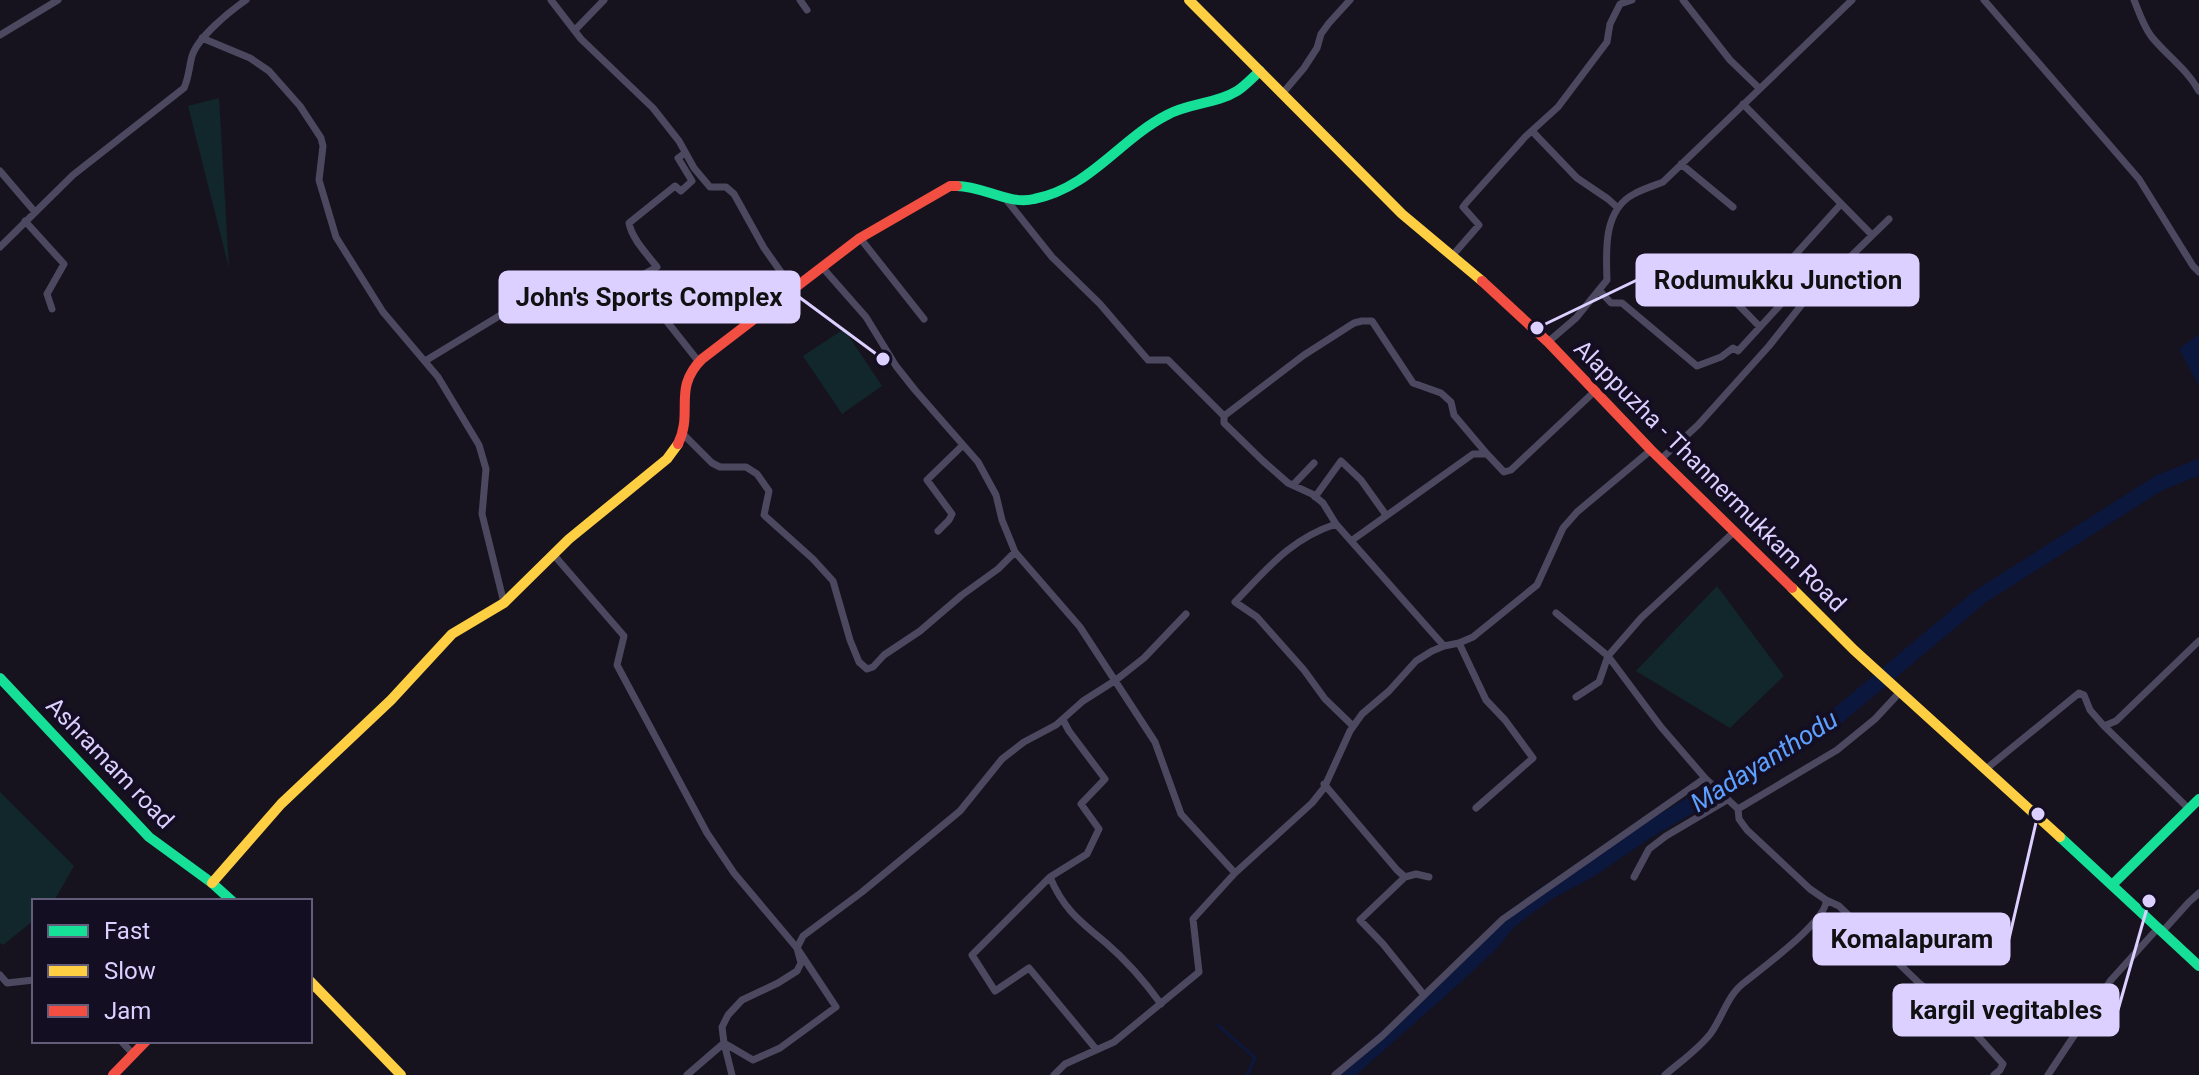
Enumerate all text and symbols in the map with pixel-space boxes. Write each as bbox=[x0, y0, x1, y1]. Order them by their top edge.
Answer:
callout: Rodumukku Junction bbox=[1637, 255, 1918, 305]
text: Rodumukku Junction bbox=[1654, 265, 1902, 295]
callout: John's Sports Complex bbox=[500, 272, 799, 322]
text: John's Sports Complex bbox=[515, 282, 783, 312]
street label: Alappuzha - Thannermukkam Road bbox=[1568, 334, 1852, 618]
street label: Ashramam road bbox=[40, 692, 180, 834]
water label: Madayanthodu bbox=[1685, 704, 1843, 818]
legend bbox=[32, 899, 312, 1043]
callout: Komalapuram bbox=[1814, 914, 2009, 964]
text: Fast bbox=[104, 917, 150, 945]
text: Komalapuram bbox=[1831, 924, 1993, 954]
text: Slow bbox=[104, 957, 156, 985]
callout: kargil vegitables bbox=[1894, 985, 2118, 1035]
text: kargil vegitables bbox=[1910, 995, 2102, 1025]
text: Jam bbox=[104, 997, 151, 1025]

